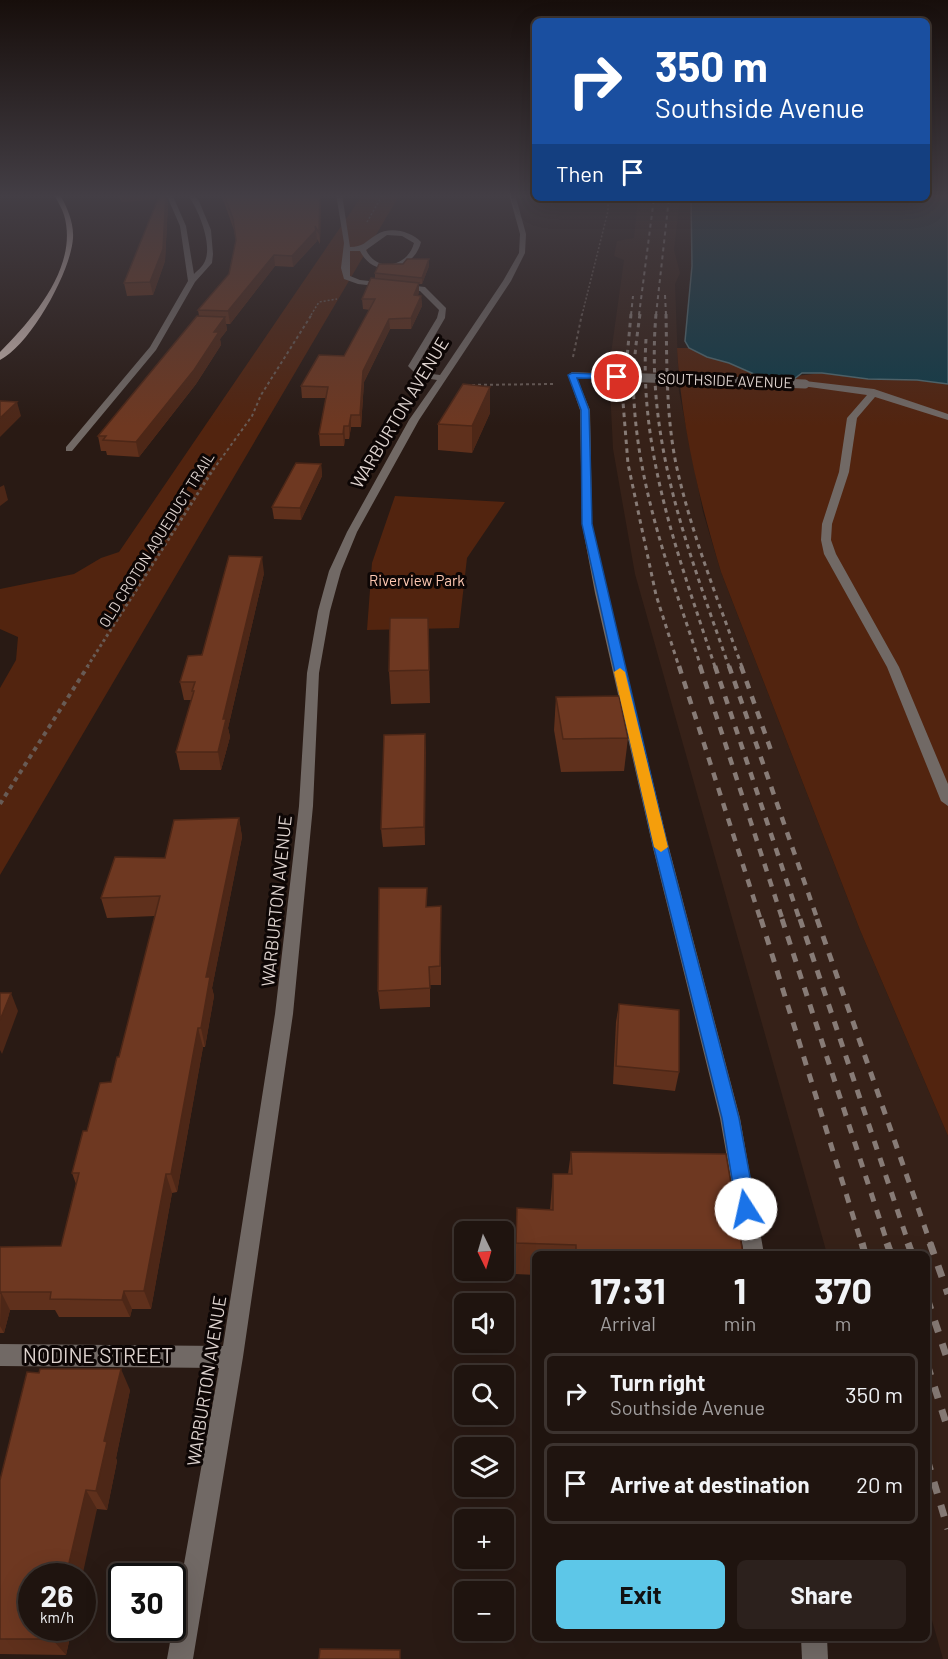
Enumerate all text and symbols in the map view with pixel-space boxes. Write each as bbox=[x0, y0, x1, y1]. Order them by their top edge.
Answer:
text: 350 m bbox=[655, 40, 768, 90]
icon: right bbox=[556, 42, 634, 120]
text: Southside Avenue bbox=[655, 91, 865, 123]
icon: arrive bbox=[616, 156, 649, 189]
text: Then bbox=[556, 160, 604, 186]
street label: WARBURTON AVENUE bbox=[345, 333, 453, 492]
pin bbox=[591, 351, 642, 402]
icon: arrive bbox=[600, 360, 633, 393]
street label: SOUTHSIDE AVENUE bbox=[657, 369, 793, 391]
street label: OLD CROTON AQUEDUCT TRAIL bbox=[95, 448, 218, 630]
park label: Riverview Park bbox=[369, 571, 465, 589]
street label: WARBURTON AVENUE bbox=[256, 814, 296, 988]
position arrow bbox=[714, 1177, 778, 1241]
north arrow bbox=[454, 1221, 514, 1281]
map controls bbox=[454, 1221, 514, 1641]
text: 17:31 bbox=[590, 1268, 666, 1311]
text: 1 bbox=[734, 1268, 746, 1311]
text: 370 bbox=[814, 1268, 872, 1311]
button: sound bbox=[454, 1293, 514, 1353]
street label: WARBURTON AVENUE bbox=[182, 1294, 230, 1468]
text: Arrival bbox=[600, 1311, 656, 1335]
text: min bbox=[724, 1311, 756, 1335]
text: m bbox=[835, 1311, 851, 1335]
street label: NODINE STREET bbox=[23, 1342, 173, 1367]
button: search bbox=[454, 1365, 514, 1425]
text: Turn right bbox=[610, 1369, 705, 1395]
icon: right bbox=[559, 1377, 592, 1410]
text: 350 m bbox=[845, 1381, 903, 1407]
text: Southside Avenue bbox=[610, 1395, 765, 1419]
button: layers bbox=[454, 1437, 514, 1497]
icon: arrive bbox=[559, 1467, 592, 1500]
text: Arrive at destination bbox=[610, 1471, 809, 1497]
text: 20 m bbox=[856, 1471, 903, 1497]
button: + bbox=[454, 1509, 514, 1569]
button: Exit bbox=[556, 1560, 725, 1629]
button: Share bbox=[737, 1560, 906, 1629]
speed limit sign: 30 bbox=[108, 1563, 186, 1641]
text: 26 bbox=[41, 1577, 73, 1613]
button: − bbox=[454, 1581, 514, 1641]
text: km/h bbox=[40, 1608, 74, 1626]

